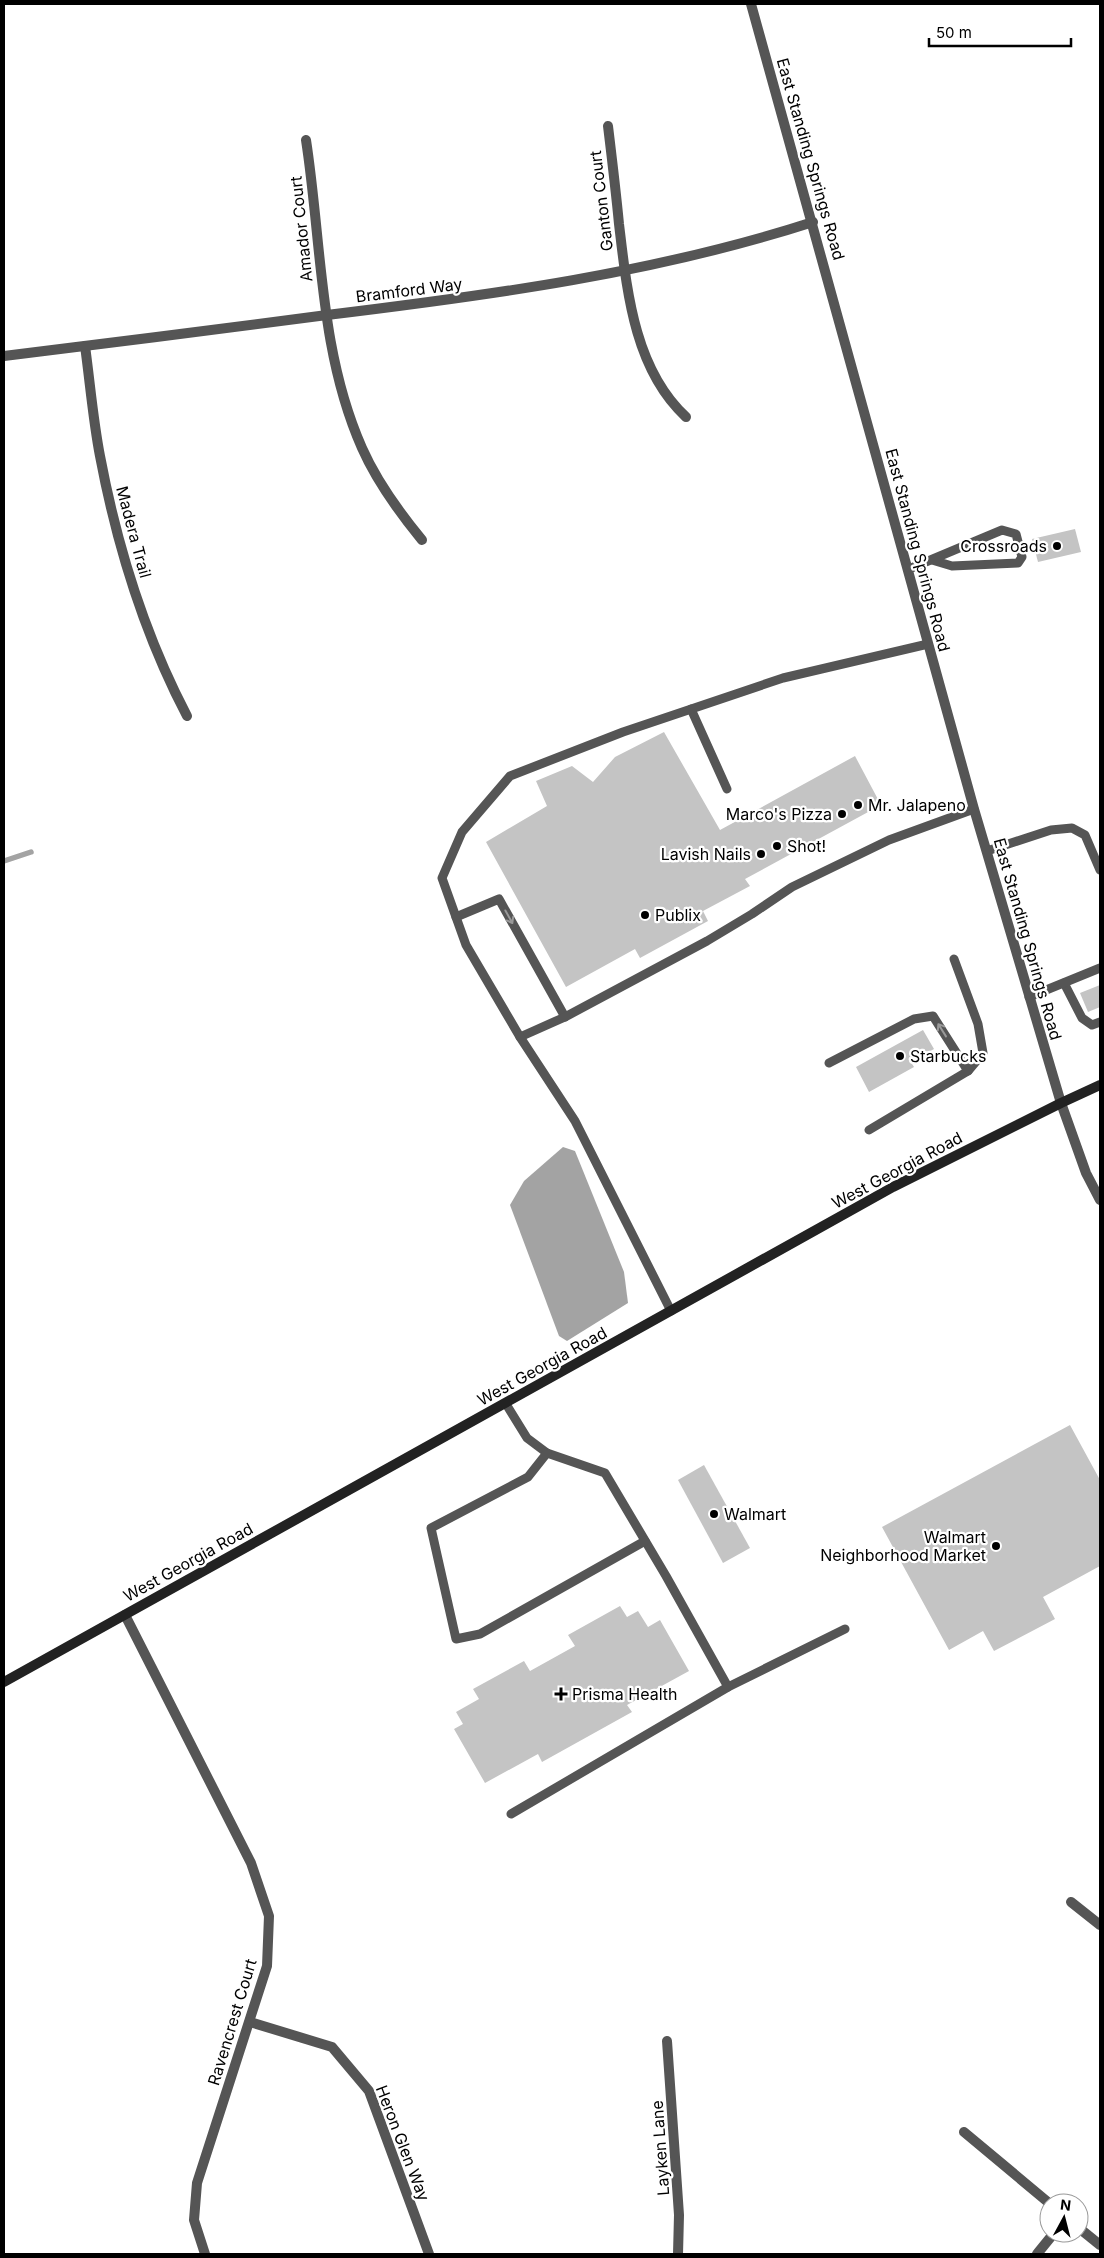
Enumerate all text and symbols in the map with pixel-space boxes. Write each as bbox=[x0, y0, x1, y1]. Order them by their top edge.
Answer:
scale bar bbox=[929, 15, 1072, 47]
text: 50 m bbox=[936, 23, 972, 42]
street label: East Standing Springs Road bbox=[773, 56, 849, 262]
street label: Ganton Court bbox=[585, 150, 617, 252]
street label: Amador Court bbox=[286, 175, 316, 283]
street label: Bramford Way bbox=[355, 274, 463, 306]
street label: East Standing Springs Road bbox=[881, 446, 955, 654]
street label: Madera Trail bbox=[112, 484, 156, 580]
place label: Crossroads bbox=[960, 536, 1047, 556]
marker: Crossroads bbox=[1051, 540, 1063, 552]
place label: Mr. Jalapeno bbox=[868, 795, 966, 815]
marker: Mr. Jalapeno bbox=[852, 799, 864, 811]
place label: Marco's Pizza bbox=[726, 804, 832, 824]
marker: Marco's Pizza bbox=[836, 808, 848, 820]
place label: Shot! bbox=[787, 836, 826, 856]
street label: East Standing Springs Road bbox=[990, 836, 1066, 1042]
marker: Shot! bbox=[771, 840, 783, 852]
place label: Lavish Nails bbox=[661, 844, 751, 864]
marker: Lavish Nails bbox=[755, 848, 767, 860]
place label: Publix bbox=[655, 905, 701, 925]
one-way arrow bbox=[504, 909, 514, 923]
marker: Publix bbox=[639, 909, 651, 921]
one-way arrow bbox=[936, 1023, 946, 1037]
place label: Starbucks bbox=[910, 1046, 986, 1066]
marker: Starbucks bbox=[894, 1050, 906, 1062]
street label: West Georgia Road bbox=[828, 1127, 966, 1213]
street label: West Georgia Road bbox=[474, 1322, 610, 1410]
place label: Walmart bbox=[724, 1504, 786, 1524]
marker: Walmart bbox=[708, 1508, 720, 1520]
street label: West Georgia Road bbox=[120, 1518, 256, 1606]
place label: Walmart Neighborhood Market bbox=[820, 1527, 986, 1565]
marker: Walmart Neighborhood Market bbox=[990, 1540, 1002, 1552]
place label: Prisma Health bbox=[572, 1684, 677, 1704]
marker: Prisma Health bbox=[554, 1687, 568, 1701]
street label: Ravencrest Court bbox=[203, 1956, 261, 2088]
street label: Heron Glen Way bbox=[372, 2082, 434, 2204]
street label: Layken Lane bbox=[647, 2100, 673, 2196]
north arrow bbox=[1039, 2193, 1089, 2243]
text: N bbox=[1059, 2196, 1072, 2214]

